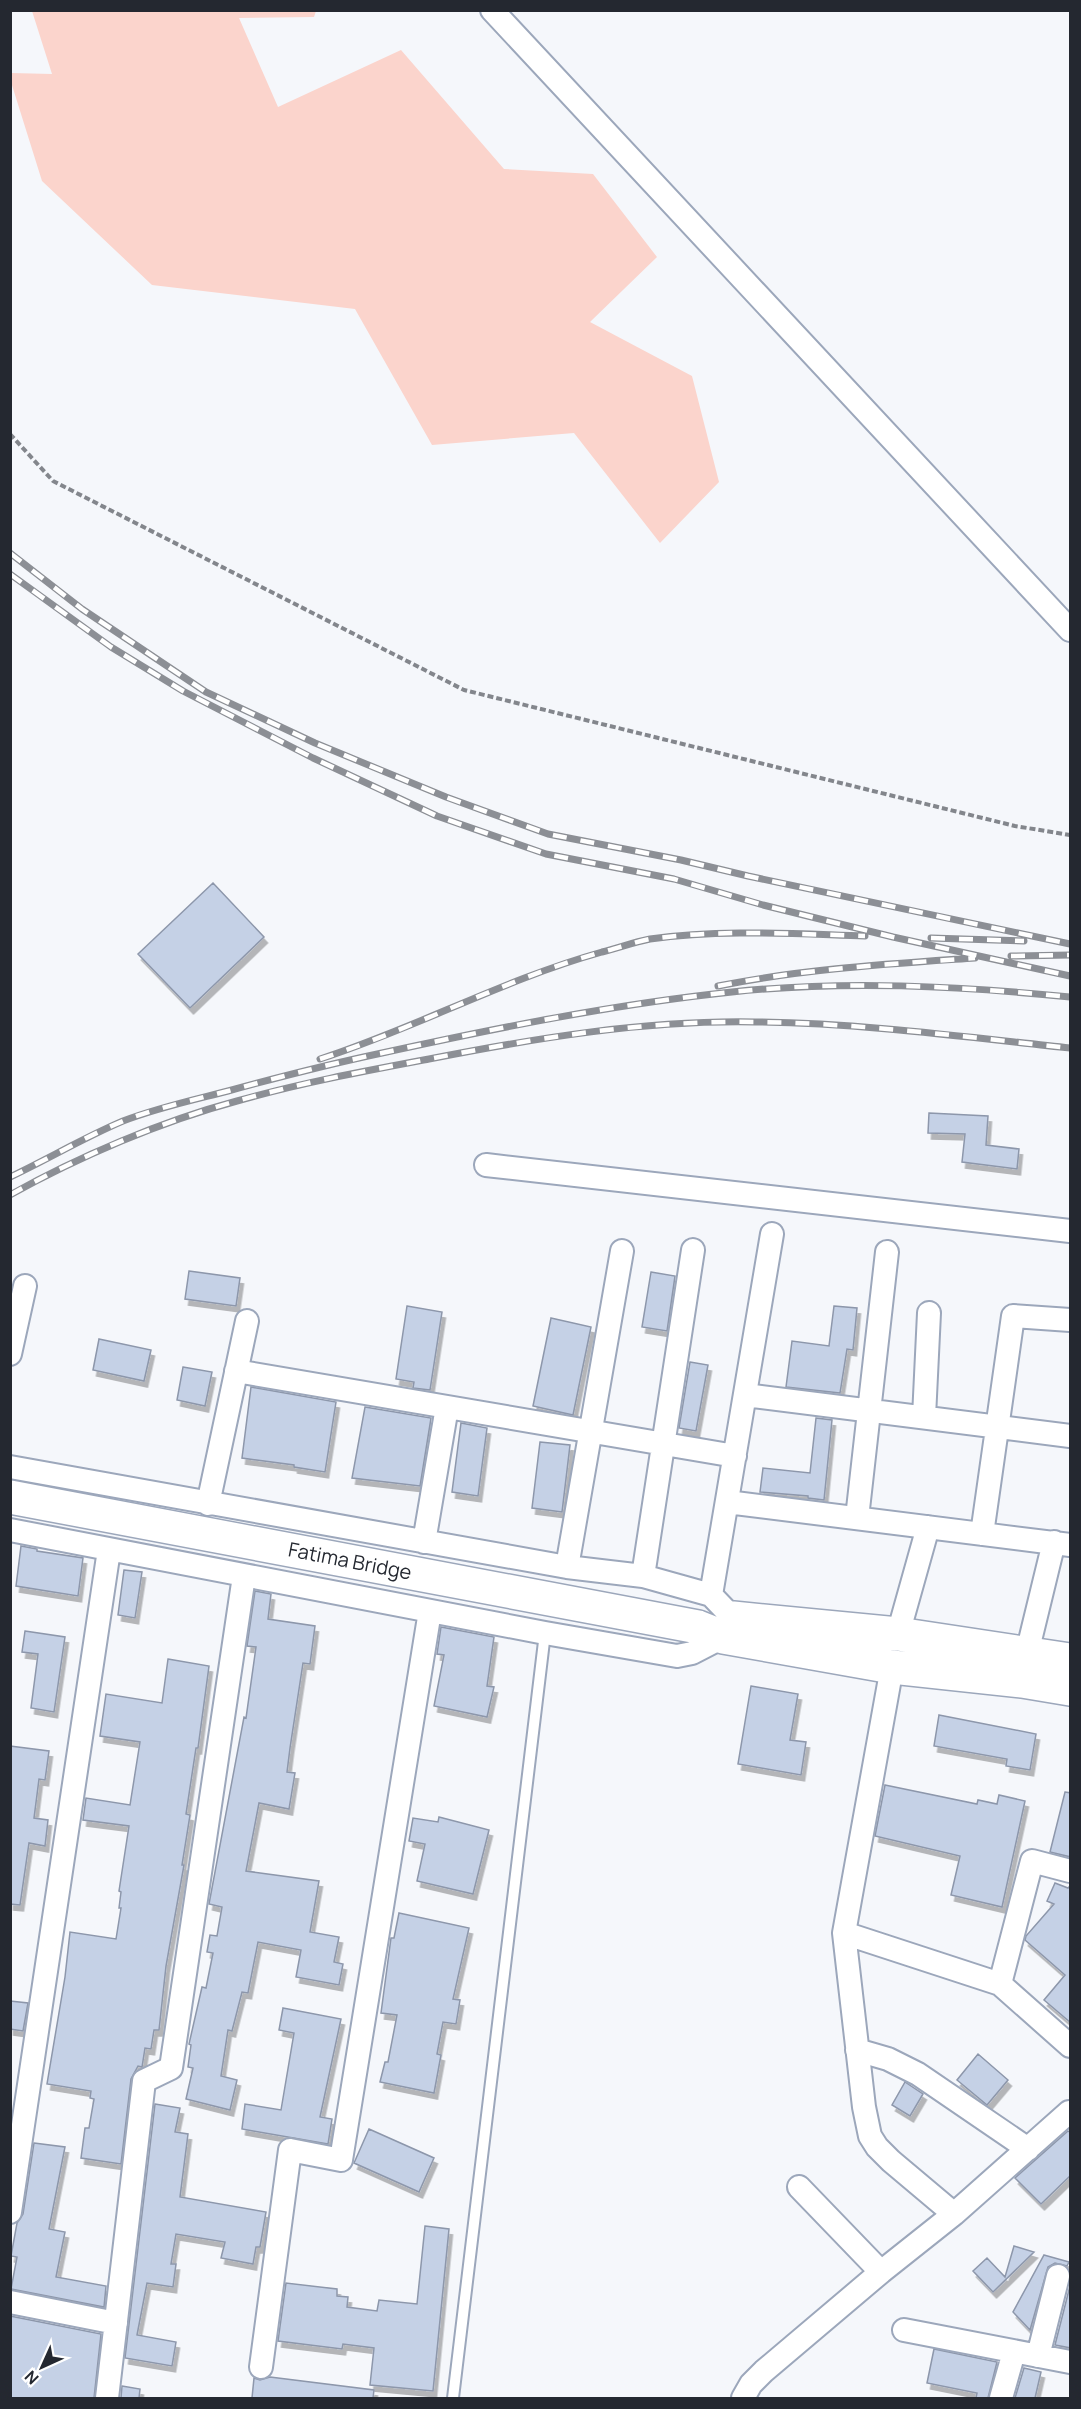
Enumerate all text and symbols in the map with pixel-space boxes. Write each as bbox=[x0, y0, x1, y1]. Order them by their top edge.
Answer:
street label: Fatima Bridge bbox=[286, 1535, 414, 1586]
north arrow bbox=[12, 2337, 72, 2397]
text: N bbox=[20, 2366, 43, 2389]

